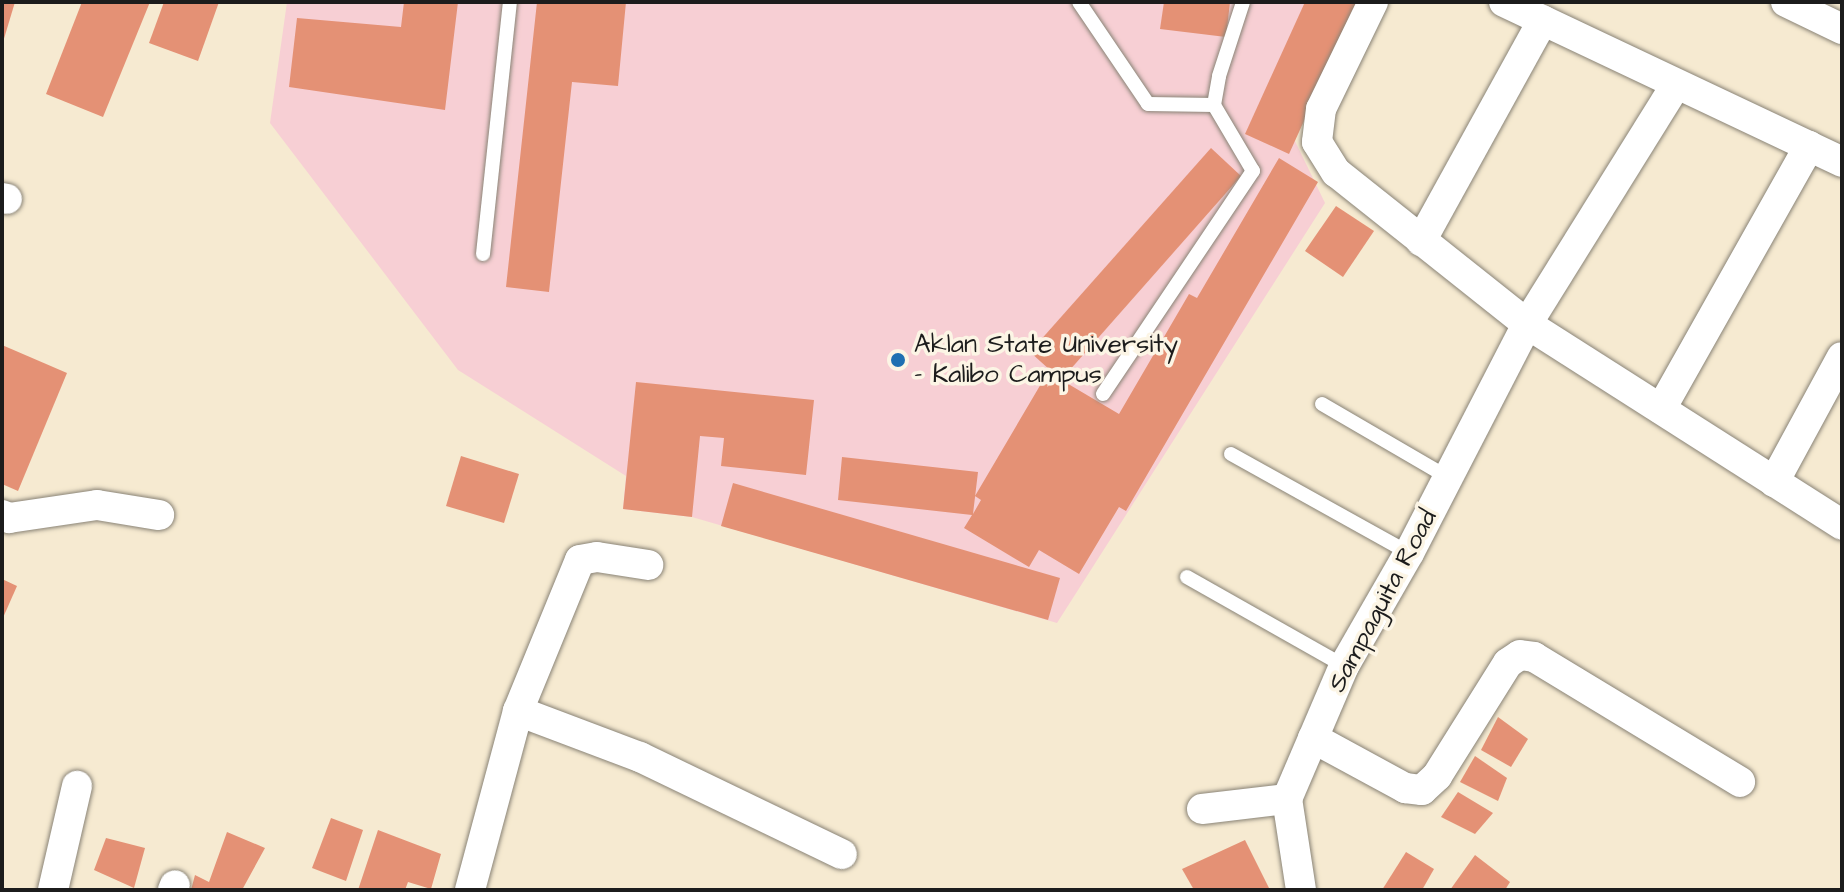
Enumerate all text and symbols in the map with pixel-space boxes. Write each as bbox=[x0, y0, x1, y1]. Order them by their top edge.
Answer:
place label: Aklan State University - Kalibo Campus bbox=[914, 329, 1178, 390]
marker: Aklan State University - Kalibo Campus bbox=[889, 351, 907, 369]
street label: Sampaguita Road bbox=[1322, 504, 1444, 698]

